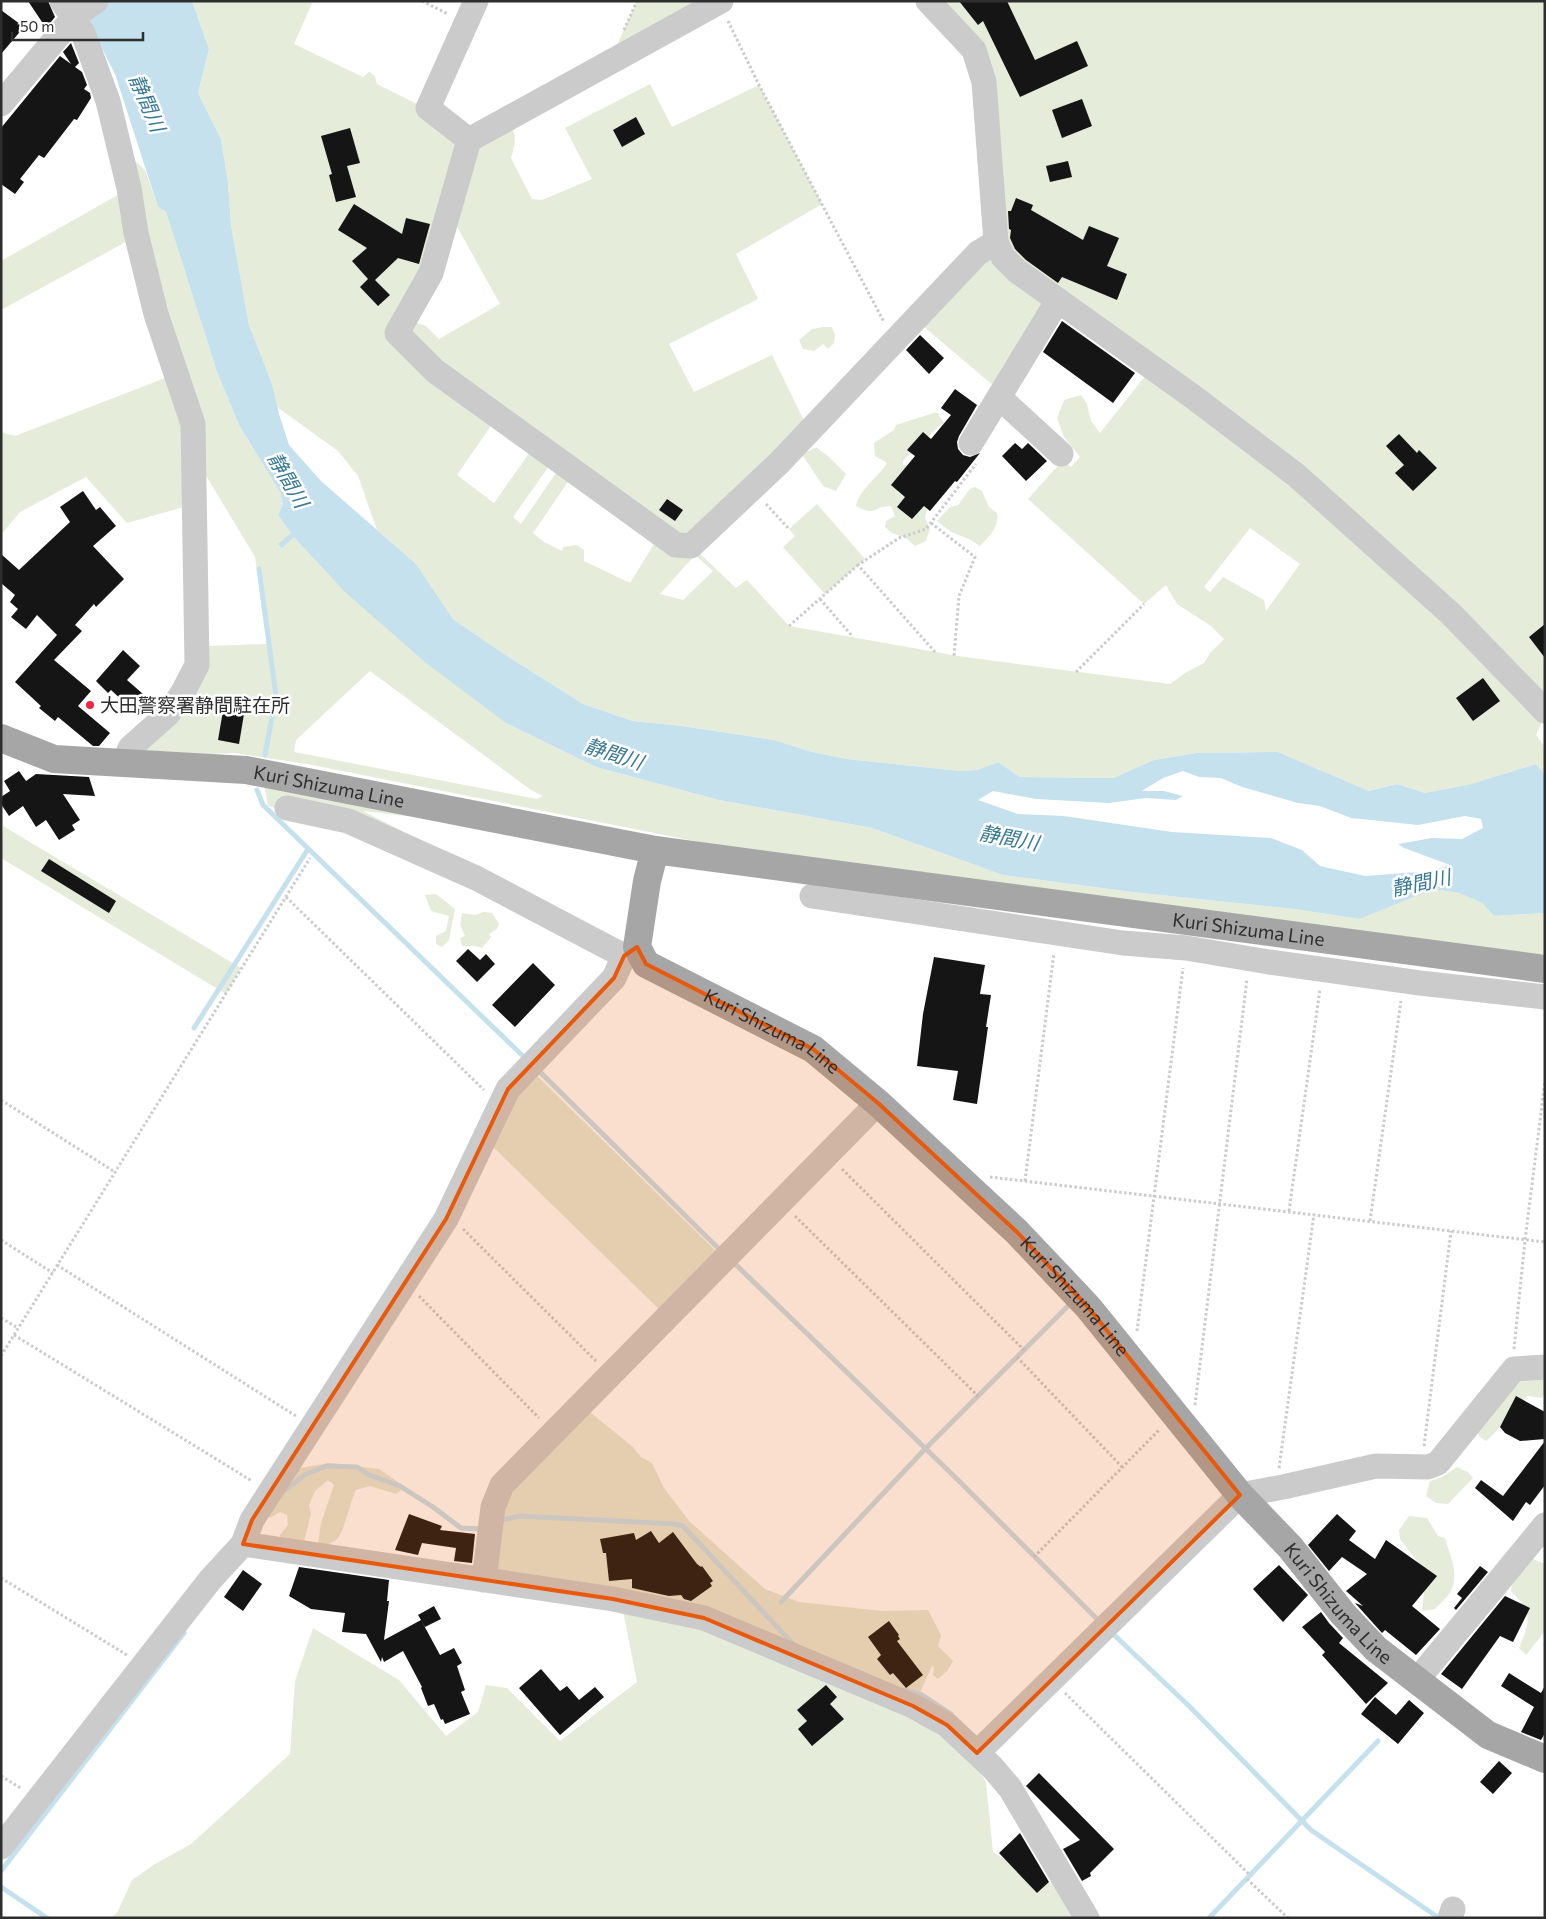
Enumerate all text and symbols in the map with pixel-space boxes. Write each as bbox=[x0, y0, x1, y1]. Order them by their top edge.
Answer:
scale bar bbox=[12, 10, 144, 42]
text: 50 m bbox=[20, 17, 54, 35]
water label: 静間川 bbox=[125, 70, 171, 137]
water label: 静間川 bbox=[263, 448, 315, 513]
place label: 大田警察署静間駐在所 bbox=[100, 693, 290, 716]
marker: 大田警察署静間駐在所 bbox=[84, 699, 96, 711]
water label: 静間川 bbox=[582, 732, 648, 774]
street label: Kuri Shizuma Line bbox=[252, 760, 407, 812]
water label: 静間川 bbox=[977, 820, 1043, 855]
water label: 静間川 bbox=[1389, 864, 1455, 900]
street label: Kuri Shizuma Line bbox=[1171, 907, 1326, 950]
street label: Kuri Shizuma Line bbox=[700, 983, 845, 1078]
street label: Kuri Shizuma Line bbox=[1016, 1231, 1135, 1360]
street label: Kuri Shizuma Line bbox=[1280, 1538, 1397, 1668]

